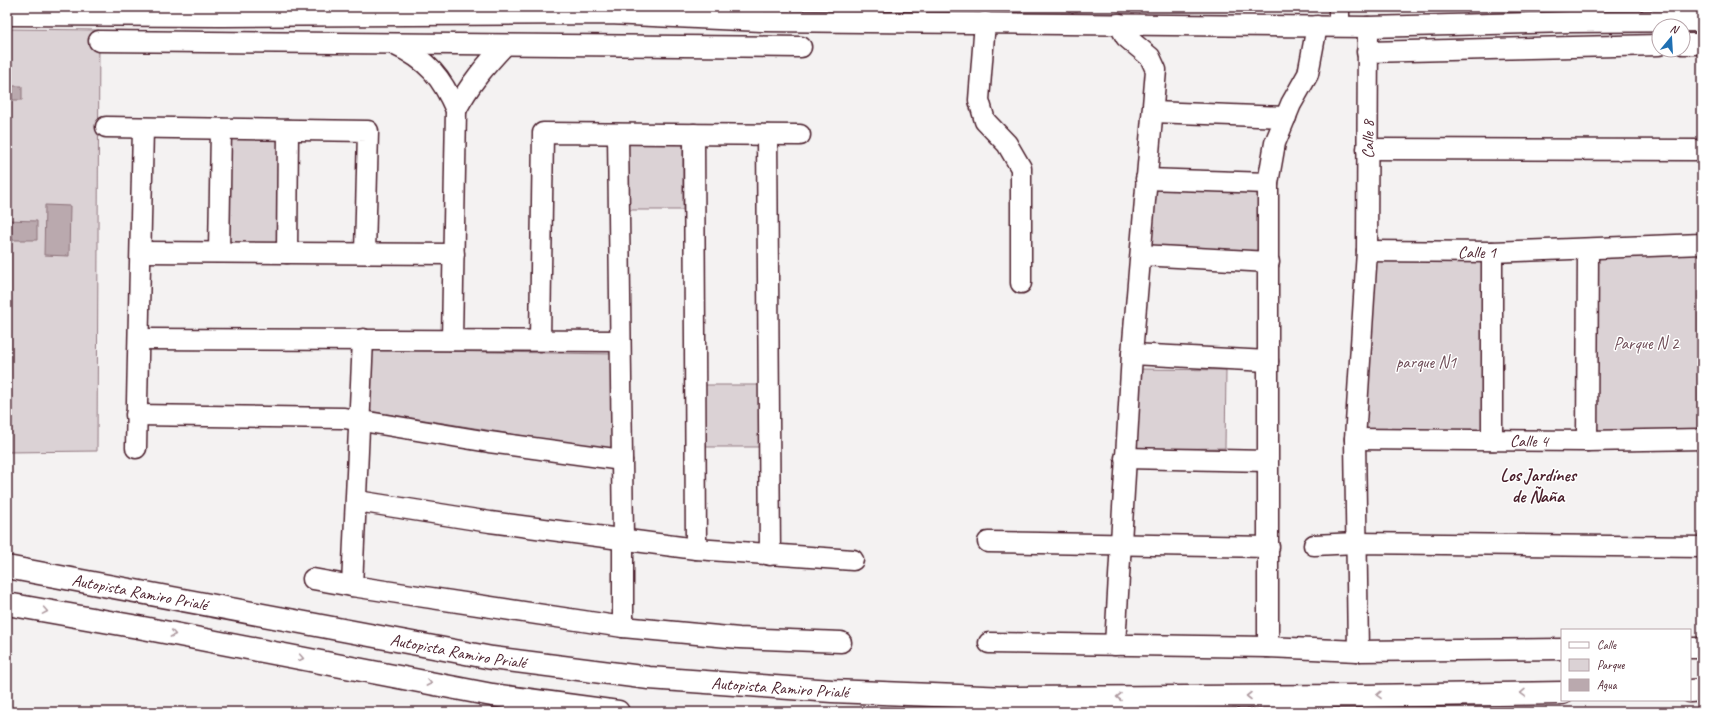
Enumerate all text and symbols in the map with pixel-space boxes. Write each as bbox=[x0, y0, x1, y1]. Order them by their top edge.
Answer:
north arrow bbox=[1651, 18, 1691, 58]
text: N bbox=[1669, 21, 1682, 37]
street label: Calle 8 bbox=[1357, 118, 1378, 159]
street label: Calle 1 bbox=[1458, 241, 1498, 263]
park label: Parque N 2 bbox=[1613, 333, 1680, 354]
park label: parque N1 bbox=[1396, 352, 1457, 373]
street label: Calle 4 bbox=[1510, 430, 1551, 451]
district label: Los Jardínes de Ñaña bbox=[1500, 464, 1577, 507]
street label: Autopista Ramiro Prialé bbox=[70, 569, 211, 615]
one-way arrow bbox=[42, 606, 49, 615]
one-way arrow bbox=[170, 629, 177, 638]
street label: Autopista Ramiro Prialé bbox=[389, 629, 530, 673]
legend bbox=[1561, 629, 1691, 701]
text: Calle bbox=[1597, 637, 1617, 653]
one-way arrow bbox=[298, 654, 304, 662]
text: Parque bbox=[1597, 657, 1626, 673]
street label: Autopista Ramiro Prialé bbox=[711, 672, 851, 702]
text: Agua bbox=[1597, 677, 1618, 693]
one-way arrow bbox=[426, 678, 432, 686]
one-way arrow bbox=[1520, 689, 1526, 697]
one-way arrow bbox=[1376, 691, 1382, 700]
one-way arrow bbox=[1246, 692, 1252, 700]
one-way arrow bbox=[1116, 693, 1122, 701]

